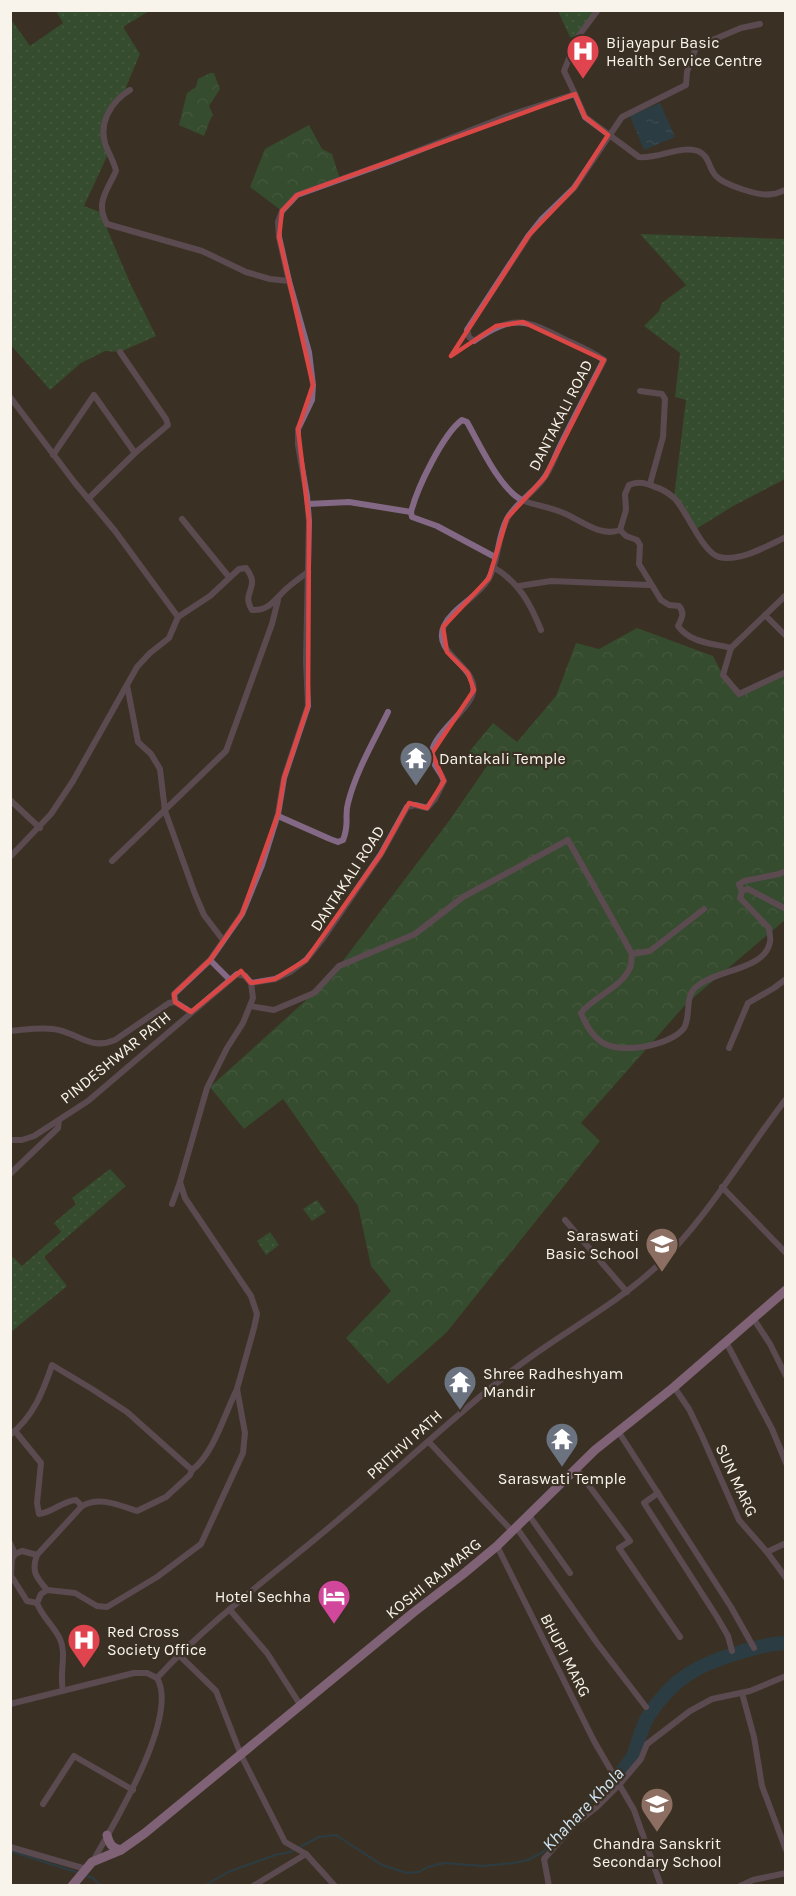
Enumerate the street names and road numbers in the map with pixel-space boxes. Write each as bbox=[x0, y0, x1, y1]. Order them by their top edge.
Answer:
street label: DANTAKALI ROAD bbox=[524, 357, 597, 474]
street label: DANTAKALI ROAD bbox=[306, 822, 389, 935]
street label: PINDESHWAR PATH bbox=[56, 1007, 174, 1108]
street label: PRITHVI PATH bbox=[363, 1406, 446, 1483]
street label: SUN MARG bbox=[712, 1441, 762, 1519]
street label: KOSHI RAJMARG bbox=[382, 1534, 485, 1623]
street label: BHUPI MARG bbox=[536, 1610, 595, 1700]

